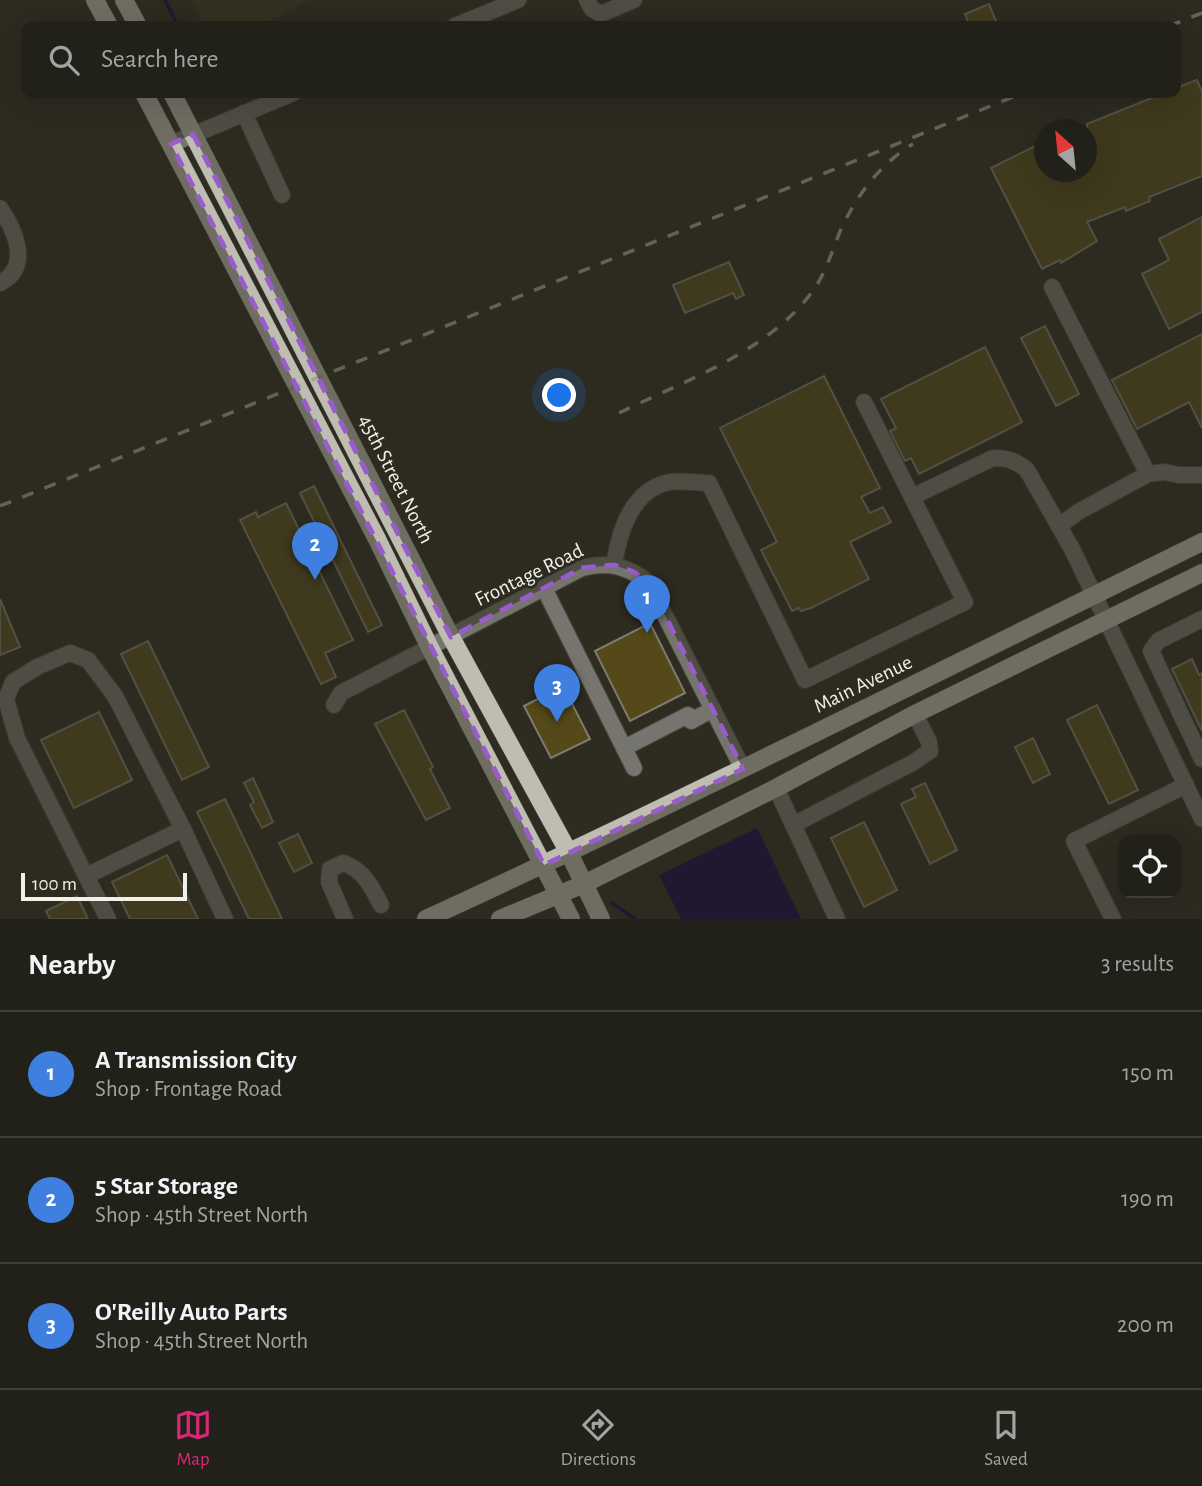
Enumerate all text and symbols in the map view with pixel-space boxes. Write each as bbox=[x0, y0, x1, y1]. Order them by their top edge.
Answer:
search box bbox=[21, 21, 1181, 98]
icon: search bbox=[45, 41, 83, 79]
text: Search here bbox=[101, 46, 219, 72]
north arrow bbox=[1034, 119, 1097, 182]
your location bbox=[542, 378, 576, 412]
street label: 45th Street North bbox=[355, 411, 437, 547]
pin: 2 bbox=[292, 522, 338, 580]
street label: Frontage Road bbox=[472, 540, 587, 610]
pin: 1 bbox=[624, 575, 670, 633]
street label: Main Avenue bbox=[810, 651, 916, 717]
pin: 3 bbox=[534, 664, 580, 722]
map controls bbox=[1118, 835, 1181, 898]
button: locate bbox=[1118, 835, 1181, 898]
scale bar bbox=[21, 870, 187, 902]
text: 100 m bbox=[32, 875, 77, 894]
text: Nearby bbox=[28, 950, 116, 980]
text: 3 results bbox=[1101, 953, 1174, 976]
text: A Transmission City bbox=[95, 1047, 297, 1073]
text: 1 bbox=[47, 1062, 55, 1085]
text: 150 m bbox=[1122, 1062, 1174, 1085]
text: Shop · Frontage Road bbox=[95, 1078, 282, 1101]
text: 5 Star Storage bbox=[95, 1173, 238, 1199]
text: 2 bbox=[46, 1188, 56, 1211]
text: 190 m bbox=[1121, 1188, 1174, 1211]
text: Shop · 45th Street North bbox=[95, 1204, 308, 1227]
text: O'Reilly Auto Parts bbox=[95, 1299, 288, 1325]
text: 3 bbox=[46, 1314, 56, 1337]
text: 200 m bbox=[1117, 1314, 1174, 1337]
text: Shop · 45th Street North bbox=[95, 1330, 308, 1353]
tab: Map bbox=[174, 1406, 212, 1471]
tab: Directions bbox=[560, 1406, 636, 1471]
tab: Saved bbox=[984, 1406, 1028, 1471]

